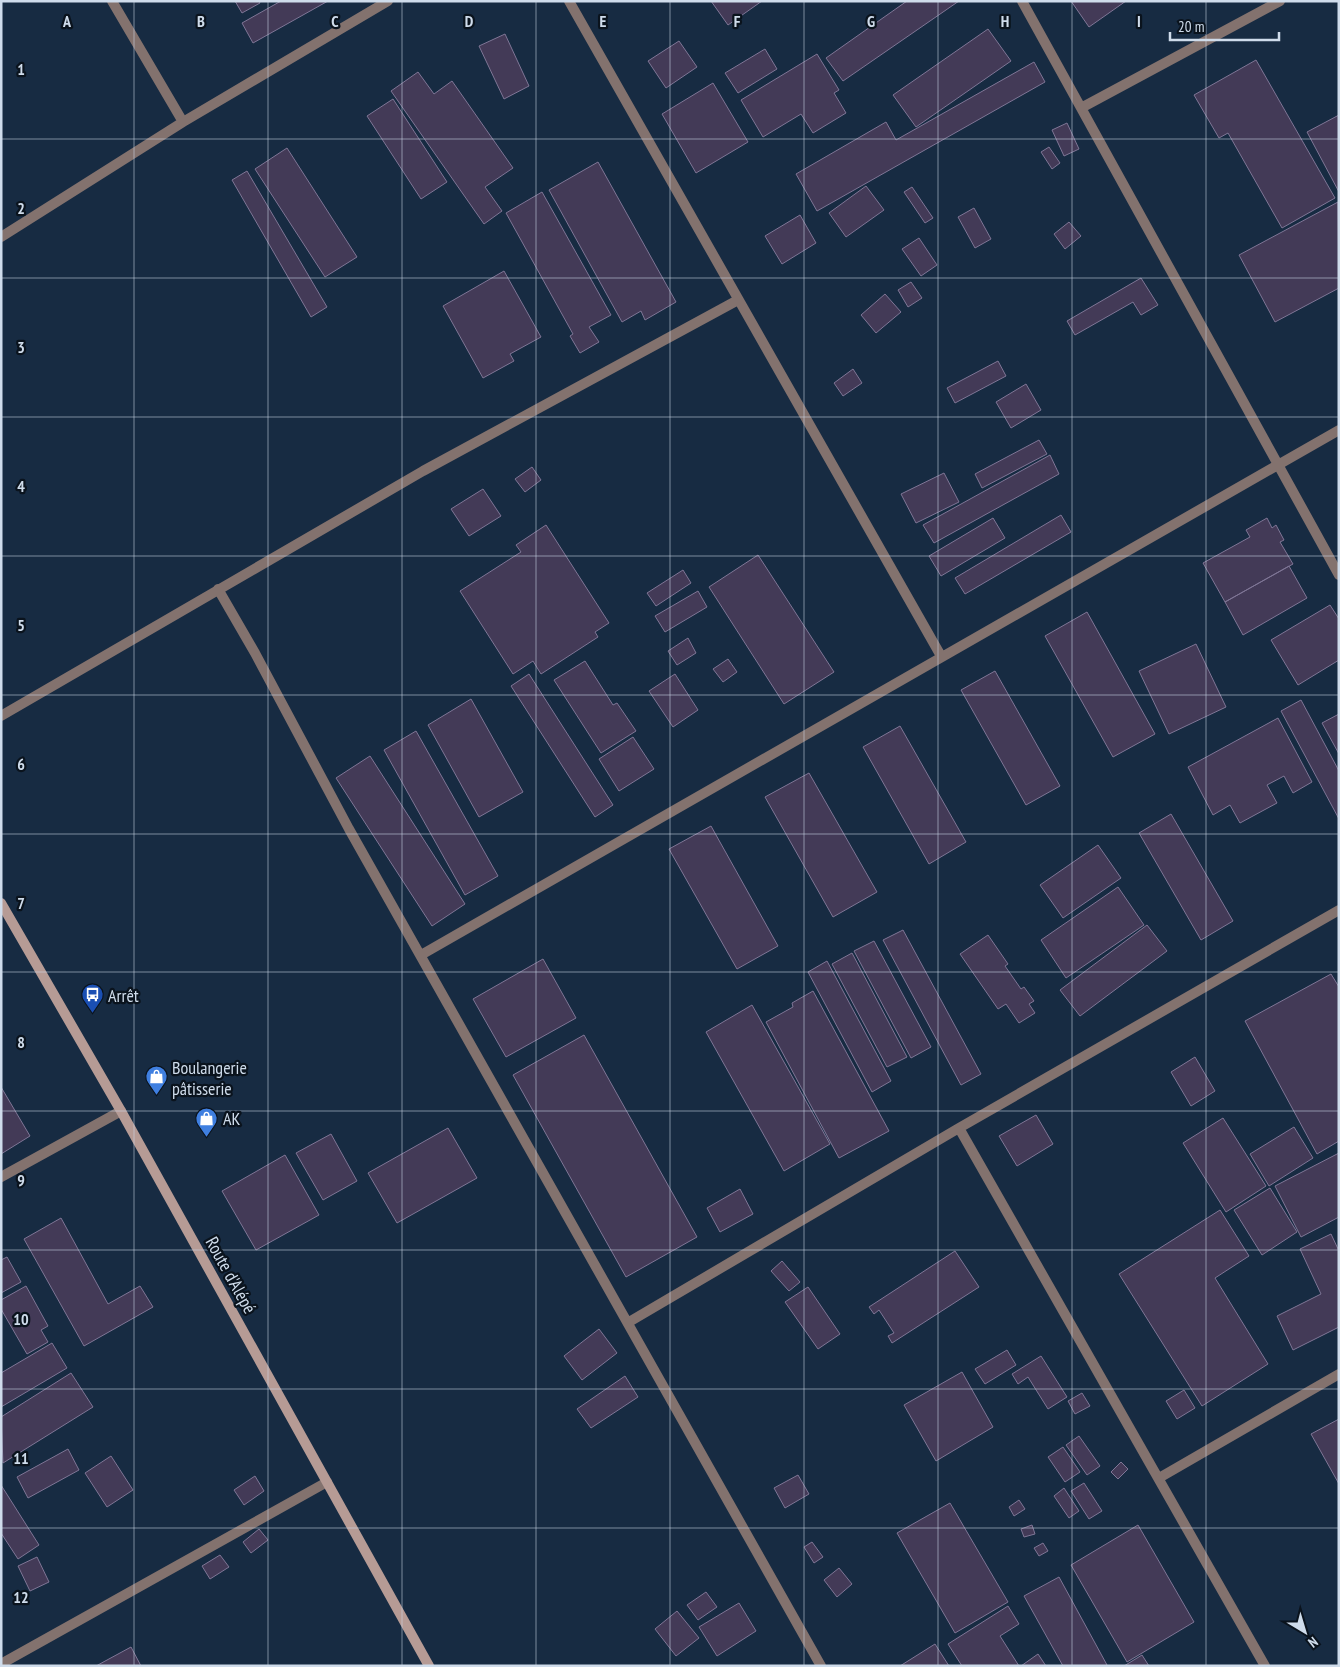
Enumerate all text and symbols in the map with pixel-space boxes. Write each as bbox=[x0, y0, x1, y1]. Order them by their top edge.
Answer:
scale bar bbox=[1170, 10, 1279, 42]
text: A bbox=[62, 11, 72, 31]
text: B bbox=[197, 11, 205, 31]
text: C bbox=[331, 11, 339, 31]
text: D bbox=[465, 11, 474, 31]
text: E bbox=[600, 11, 607, 31]
text: F bbox=[734, 11, 741, 31]
text: G bbox=[867, 11, 875, 31]
text: H bbox=[1001, 11, 1009, 31]
text: I bbox=[1137, 11, 1141, 31]
text: 20 m bbox=[1178, 17, 1204, 36]
text: 1 bbox=[17, 59, 25, 79]
text: 2 bbox=[17, 198, 25, 218]
text: 3 bbox=[17, 337, 25, 357]
text: 4 bbox=[17, 476, 25, 496]
text: 5 bbox=[17, 615, 25, 635]
text: 6 bbox=[17, 754, 25, 774]
text: 7 bbox=[17, 893, 25, 913]
bus stop icon: Arrêt bbox=[80, 983, 104, 1014]
place label: Arrêt bbox=[108, 984, 139, 1007]
text: 8 bbox=[17, 1032, 25, 1052]
place label: Boulangerie pâtisserie bbox=[172, 1056, 247, 1100]
shop icon: Boulangerie pâtisserie bbox=[144, 1065, 168, 1096]
shop icon: AK bbox=[195, 1106, 219, 1137]
place label: AK bbox=[223, 1107, 241, 1130]
text: 9 bbox=[17, 1170, 25, 1190]
street label: Route d'Alépé bbox=[201, 1233, 261, 1317]
text: 10 bbox=[13, 1309, 29, 1329]
text: 11 bbox=[13, 1448, 29, 1468]
text: 12 bbox=[13, 1587, 29, 1607]
north arrow bbox=[1280, 1607, 1330, 1657]
text: N bbox=[1304, 1633, 1322, 1652]

